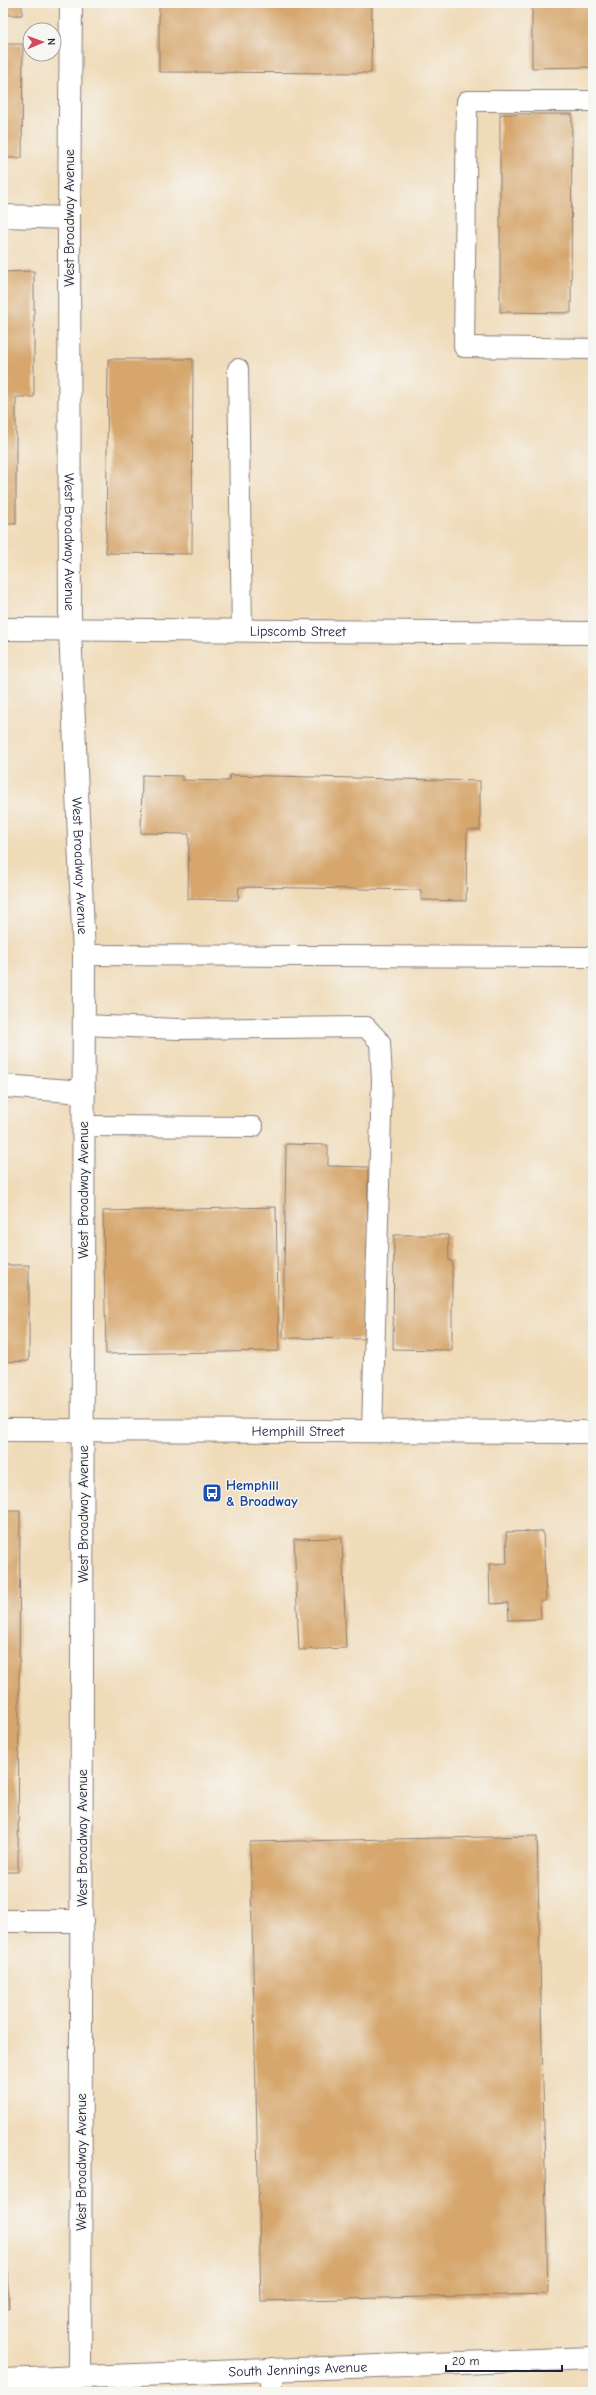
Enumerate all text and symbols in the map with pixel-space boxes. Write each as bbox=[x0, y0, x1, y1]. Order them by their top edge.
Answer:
north arrow bbox=[22, 22, 62, 62]
text: N bbox=[45, 38, 58, 45]
street label: West Broadway Avenue bbox=[61, 149, 78, 287]
street label: West Broadway Avenue bbox=[61, 473, 78, 611]
street label: Lipscomb Street bbox=[250, 622, 347, 640]
street label: West Broadway Avenue bbox=[69, 797, 92, 935]
street label: West Broadway Avenue bbox=[75, 1121, 92, 1259]
street label: Hemphill Street bbox=[252, 1422, 345, 1440]
street label: West Broadway Avenue bbox=[75, 1445, 92, 1583]
place label: Hemphill & Broadway bbox=[226, 1477, 298, 1510]
bus stop icon: Hemphill & Broadway bbox=[201, 1482, 223, 1504]
street label: West Broadway Avenue bbox=[74, 1769, 91, 1907]
street label: West Broadway Avenue bbox=[73, 2093, 90, 2231]
scale bar bbox=[446, 2347, 562, 2373]
text: 20 m bbox=[452, 2354, 480, 2368]
street label: South Jennings Avenue bbox=[228, 2358, 368, 2380]

